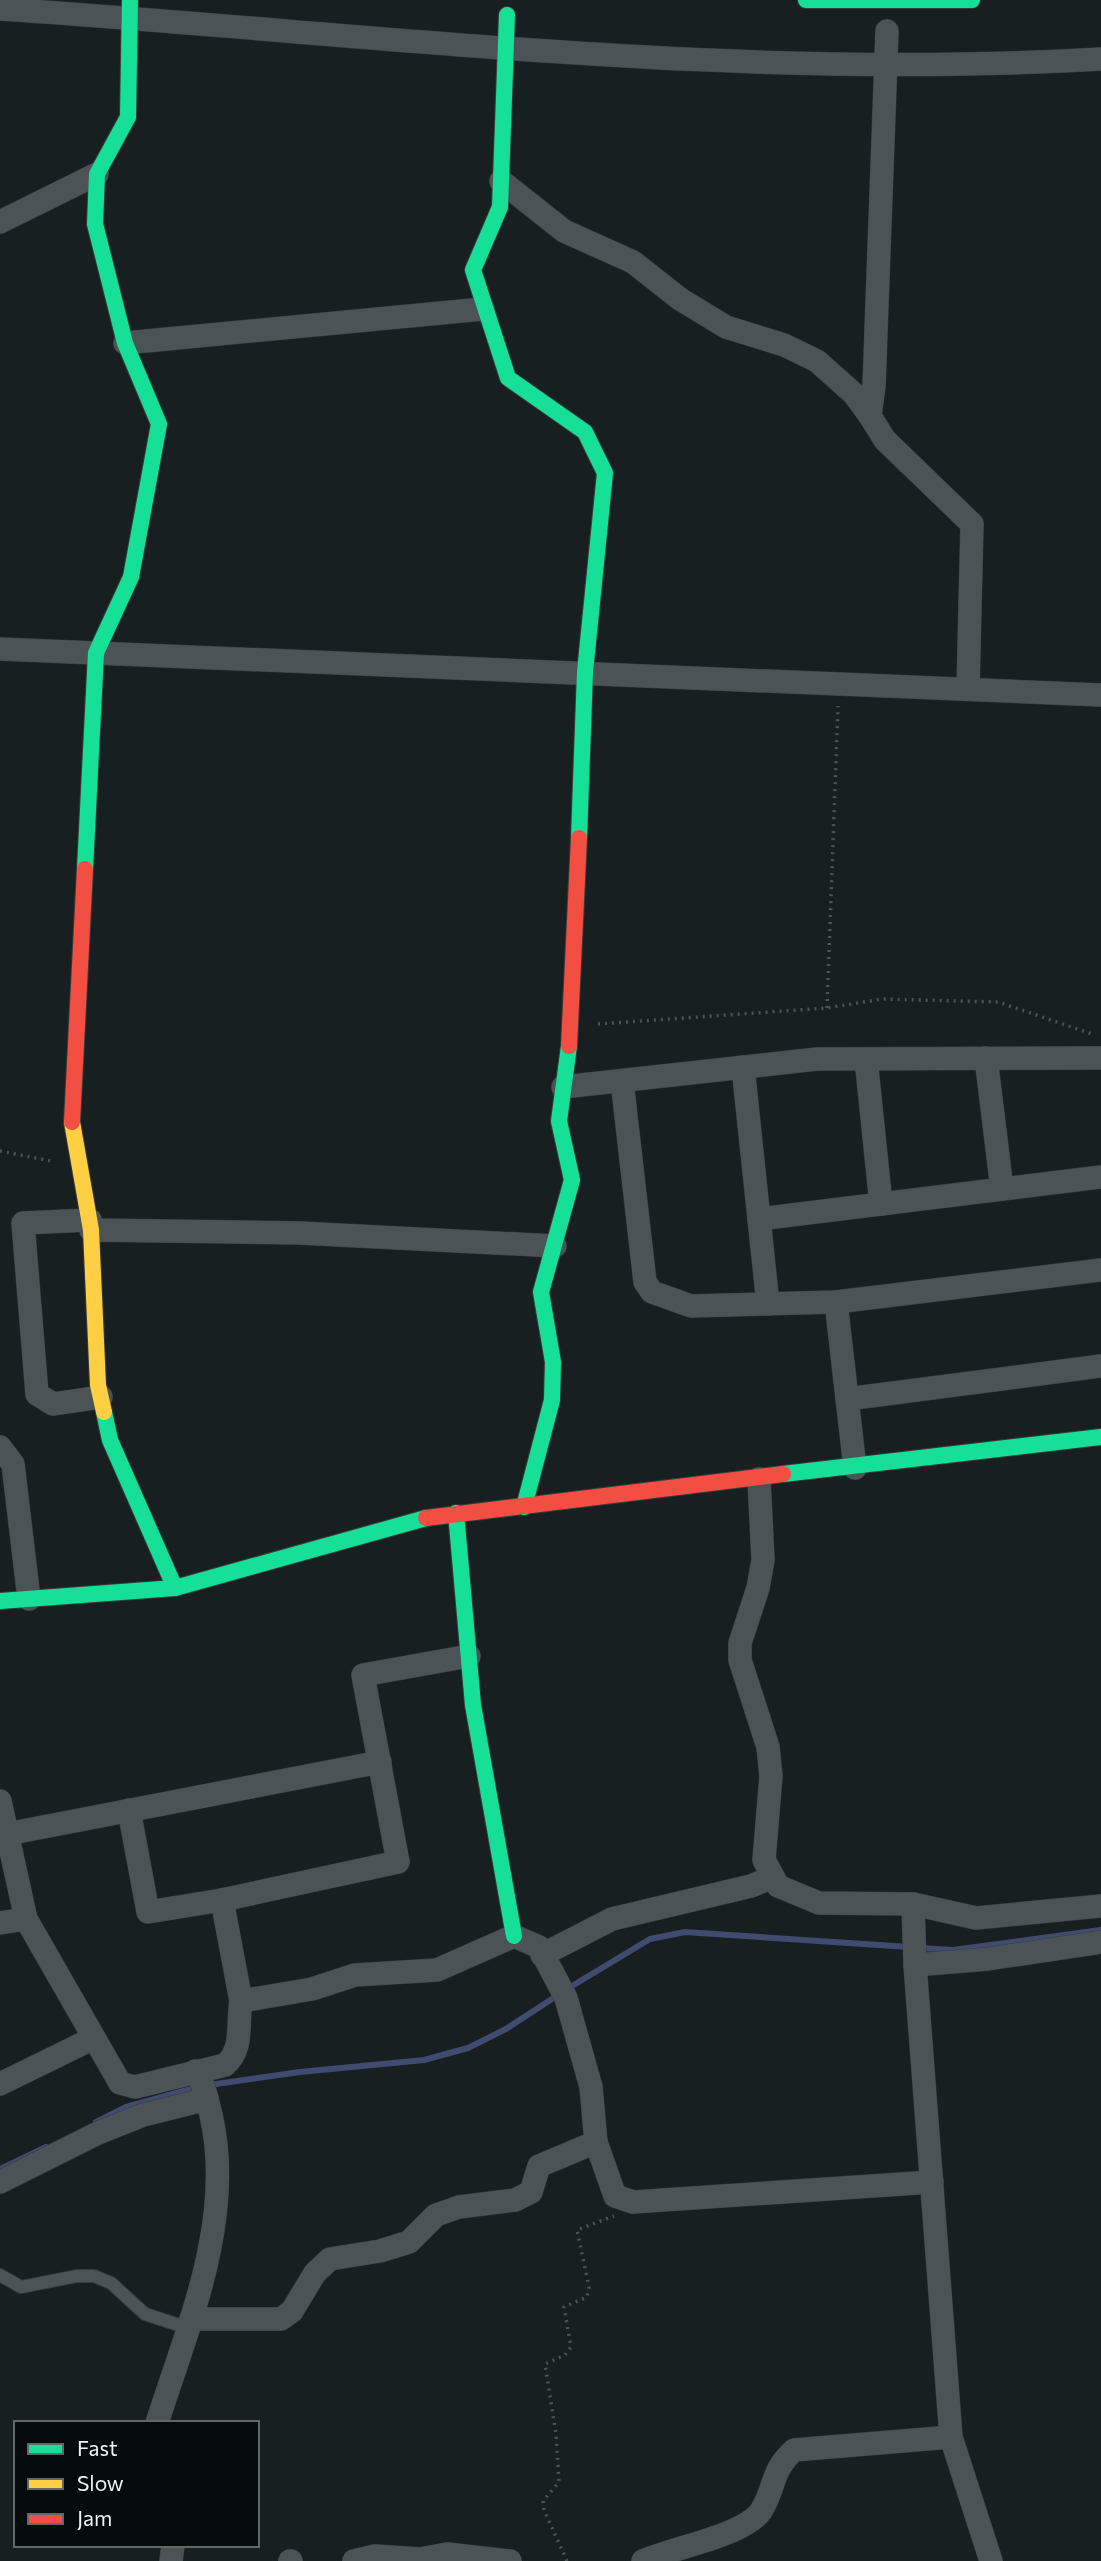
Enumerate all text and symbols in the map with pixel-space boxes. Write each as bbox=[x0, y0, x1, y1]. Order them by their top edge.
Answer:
legend bbox=[14, 2421, 259, 2547]
text: Fast bbox=[77, 2435, 118, 2460]
text: Slow bbox=[77, 2470, 124, 2495]
text: Jam bbox=[77, 2505, 112, 2530]

